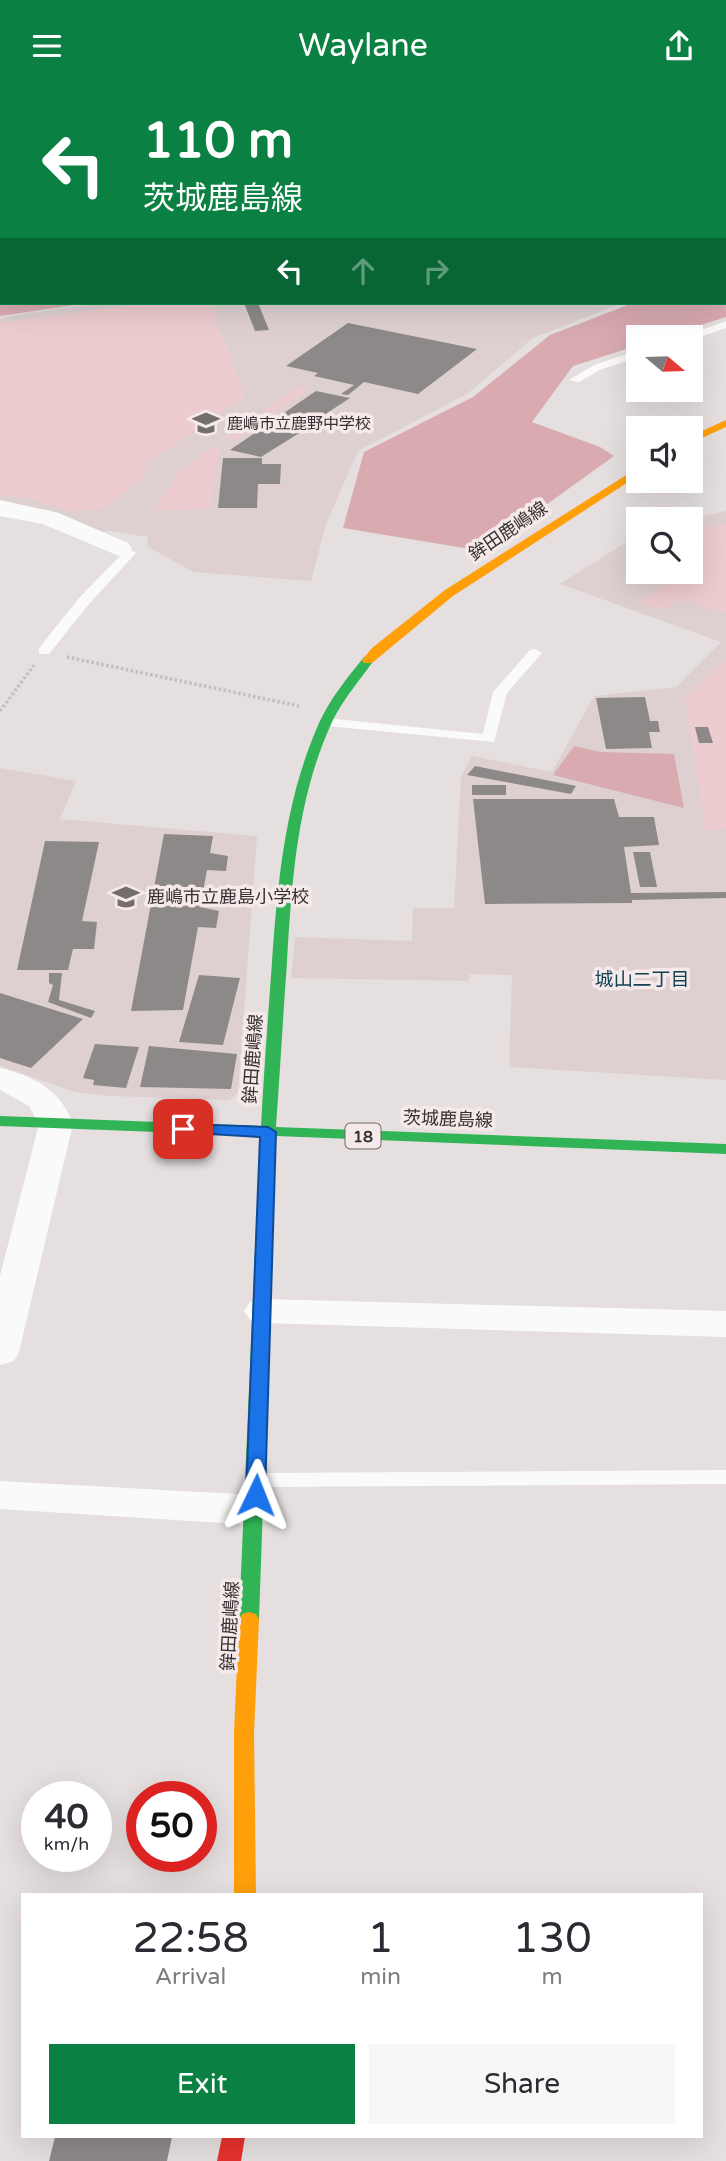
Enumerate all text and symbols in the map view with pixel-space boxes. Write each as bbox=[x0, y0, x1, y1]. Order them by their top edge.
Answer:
icon: menu bbox=[28, 27, 66, 65]
text: Waylane bbox=[298, 27, 428, 65]
icon: share bbox=[660, 27, 698, 65]
text: 110 m bbox=[143, 112, 293, 171]
icon: left bbox=[28, 119, 119, 210]
text: 茨城鹿島線 bbox=[143, 180, 303, 218]
icon: left bbox=[271, 252, 309, 290]
icon: ahead bbox=[344, 252, 382, 290]
icon: right bbox=[417, 252, 455, 290]
north arrow bbox=[626, 325, 704, 403]
map controls bbox=[626, 325, 703, 584]
school or university icon: 鹿嶋市立鹿野中学校 bbox=[191, 408, 221, 438]
place label: 鹿嶋市立鹿野中学校 bbox=[227, 414, 371, 434]
button: sound bbox=[626, 416, 703, 493]
street label: 鉾田鹿嶋線 bbox=[465, 497, 551, 565]
button: search bbox=[626, 507, 703, 584]
school or university icon: 鹿嶋市立鹿島小学校 bbox=[111, 882, 141, 912]
place label: 鹿嶋市立鹿島小学校 bbox=[147, 886, 309, 908]
district label: 城山二丁目 bbox=[594, 969, 690, 991]
street label: 鉾田鹿嶋線 bbox=[239, 1013, 267, 1105]
pin bbox=[153, 1099, 213, 1159]
street label: 茨城鹿島線 bbox=[403, 1106, 493, 1132]
icon: arrive bbox=[164, 1110, 202, 1148]
road number: 18 bbox=[346, 1123, 380, 1149]
position arrow bbox=[219, 1458, 293, 1532]
street label: 鉾田鹿嶋線 bbox=[217, 1580, 243, 1672]
speed limit sign: 50 bbox=[126, 1781, 217, 1872]
text: 40 bbox=[45, 1796, 88, 1838]
text: km/h bbox=[44, 1833, 89, 1855]
text: 22:58 bbox=[132, 1913, 249, 1964]
text: 1 bbox=[367, 1913, 394, 1964]
text: 130 bbox=[512, 1913, 592, 1964]
text: Arrival bbox=[155, 1963, 226, 1991]
text: min bbox=[360, 1963, 401, 1991]
text: m bbox=[541, 1963, 563, 1991]
button: Exit bbox=[49, 2044, 355, 2124]
button: Share bbox=[369, 2044, 675, 2124]

